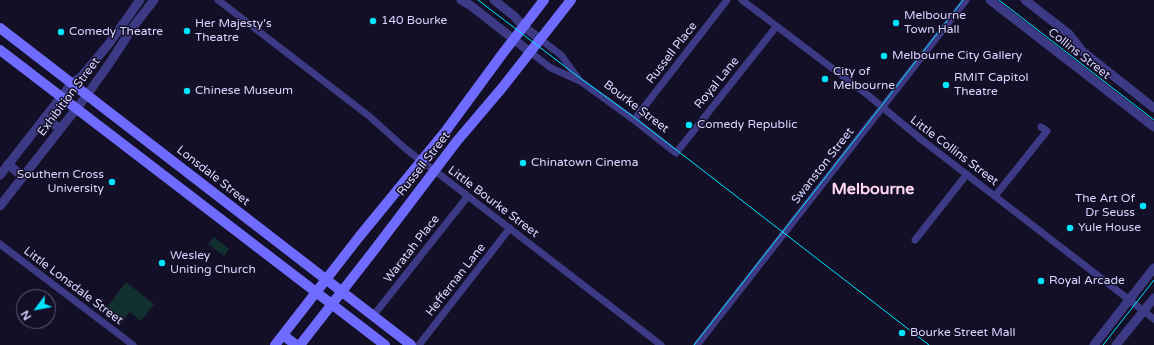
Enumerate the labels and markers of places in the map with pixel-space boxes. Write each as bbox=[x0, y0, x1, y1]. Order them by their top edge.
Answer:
place label: Melbourne Town Hall bbox=[904, 9, 966, 37]
place label: 140 Bourke bbox=[381, 14, 447, 28]
marker: 140 Bourke bbox=[368, 16, 378, 26]
place label: Her Majesty's Theatre bbox=[195, 17, 272, 45]
marker: Melbourne Town Hall bbox=[891, 18, 901, 28]
place label: Comedy Theatre bbox=[69, 25, 163, 39]
marker: Her Majesty's Theatre bbox=[182, 26, 192, 36]
marker: Comedy Theatre bbox=[56, 27, 66, 37]
place label: Melbourne City Gallery bbox=[892, 49, 1022, 63]
marker: Melbourne City Gallery bbox=[879, 51, 889, 61]
place label: City of Melbourne bbox=[833, 65, 895, 93]
place label: RMIT Capitol Theatre bbox=[954, 71, 1028, 99]
marker: City of Melbourne bbox=[820, 74, 830, 84]
marker: RMIT Capitol Theatre bbox=[941, 80, 951, 90]
place label: Chinese Museum bbox=[195, 84, 293, 98]
marker: Chinese Museum bbox=[182, 86, 192, 96]
place label: Comedy Republic bbox=[697, 118, 798, 132]
marker: Comedy Republic bbox=[684, 120, 694, 130]
place label: Chinatown Cinema bbox=[531, 156, 638, 170]
marker: Chinatown Cinema bbox=[518, 158, 528, 168]
place label: Southern Cross University bbox=[17, 168, 104, 196]
marker: Southern Cross University bbox=[107, 177, 117, 187]
place label: The Art Of Dr Seuss bbox=[1075, 192, 1135, 220]
marker: The Art Of Dr Seuss bbox=[1138, 201, 1148, 211]
place label: Yule House bbox=[1078, 221, 1141, 235]
marker: Yule House bbox=[1065, 223, 1075, 233]
place label: Wesley Uniting Church bbox=[170, 249, 256, 277]
marker: Wesley Uniting Church bbox=[157, 258, 167, 268]
place label: Royal Arcade bbox=[1049, 274, 1125, 288]
marker: Royal Arcade bbox=[1036, 276, 1046, 286]
place label: Bourke Street Mall bbox=[910, 326, 1016, 340]
marker: Bourke Street Mall bbox=[897, 328, 907, 338]

